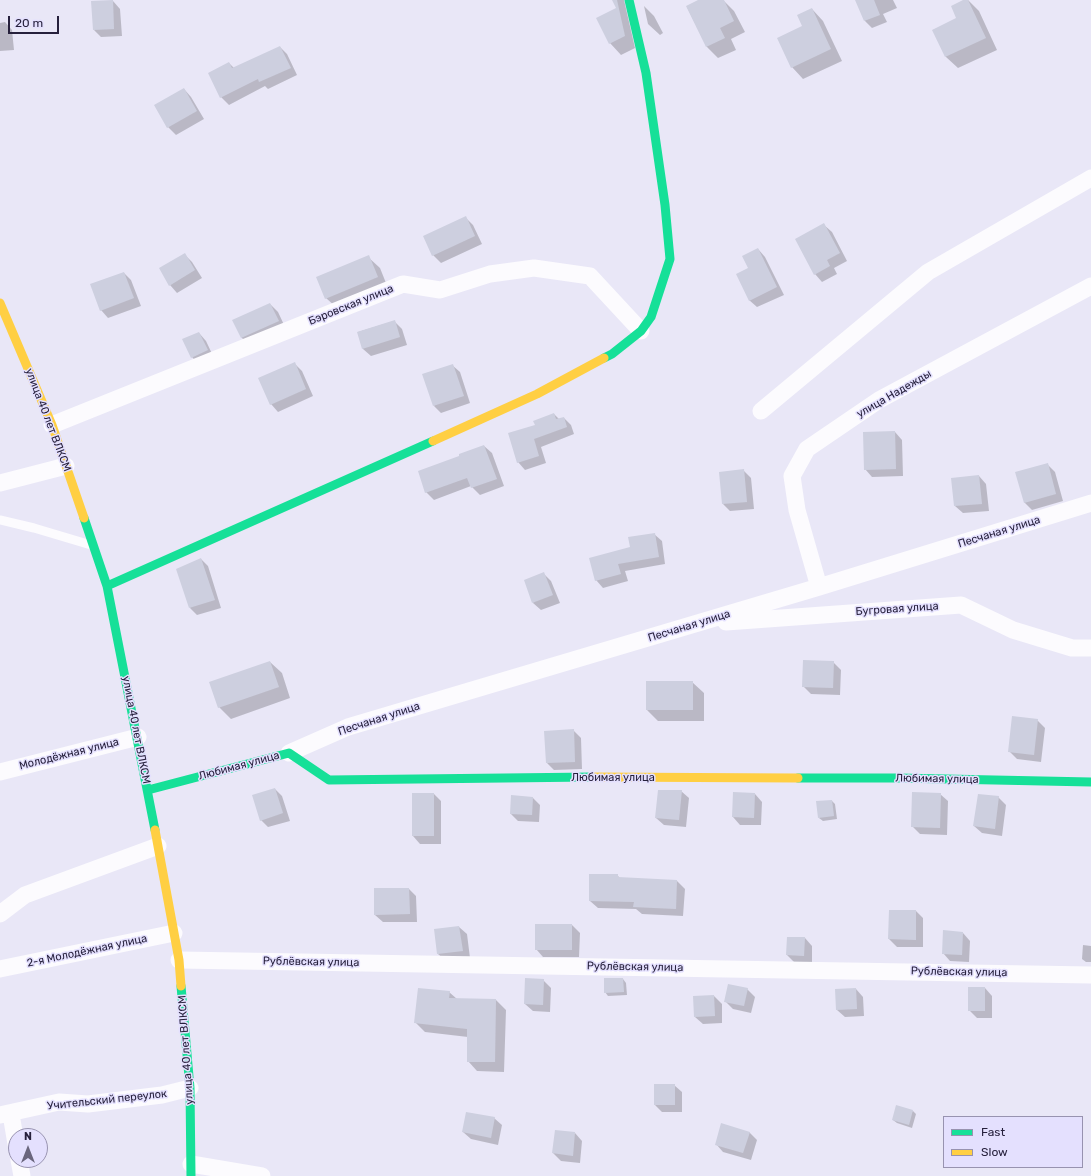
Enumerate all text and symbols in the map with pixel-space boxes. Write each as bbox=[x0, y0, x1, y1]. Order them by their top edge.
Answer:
scale bar bbox=[10, 8, 61, 34]
text: 20 m bbox=[15, 16, 43, 30]
street label: Бэровская улица bbox=[307, 282, 395, 328]
street label: улица 40 лет ВЛКСМ bbox=[22, 367, 74, 473]
street label: улица Надежды bbox=[854, 367, 934, 421]
street label: Песчаная улица bbox=[956, 513, 1042, 551]
street label: Бугровая улица bbox=[855, 600, 939, 618]
street label: Песчаная улица bbox=[646, 607, 732, 645]
street label: улица 40 лет ВЛКСМ bbox=[119, 675, 153, 785]
street label: Песчаная улица bbox=[336, 700, 422, 738]
street label: Молодёжная улица bbox=[18, 735, 120, 773]
street label: Любимая улица bbox=[197, 749, 281, 783]
street label: Любимая улица bbox=[571, 771, 655, 785]
street label: Любимая улица bbox=[895, 772, 979, 786]
street label: 2-я Молодёжная улица bbox=[26, 932, 148, 970]
street label: Рублёвская улица bbox=[263, 955, 359, 969]
street label: Рублёвская улица bbox=[587, 960, 683, 974]
street label: Рублёвская улица bbox=[911, 965, 1007, 979]
street label: улица 40 лет ВЛКСМ bbox=[176, 995, 196, 1105]
street label: Учительский переулок bbox=[46, 1087, 168, 1113]
legend bbox=[943, 1116, 1083, 1168]
text: Fast bbox=[981, 1125, 1005, 1139]
north arrow bbox=[8, 1128, 48, 1168]
text: N bbox=[24, 1130, 32, 1143]
text: Slow bbox=[981, 1145, 1008, 1159]

